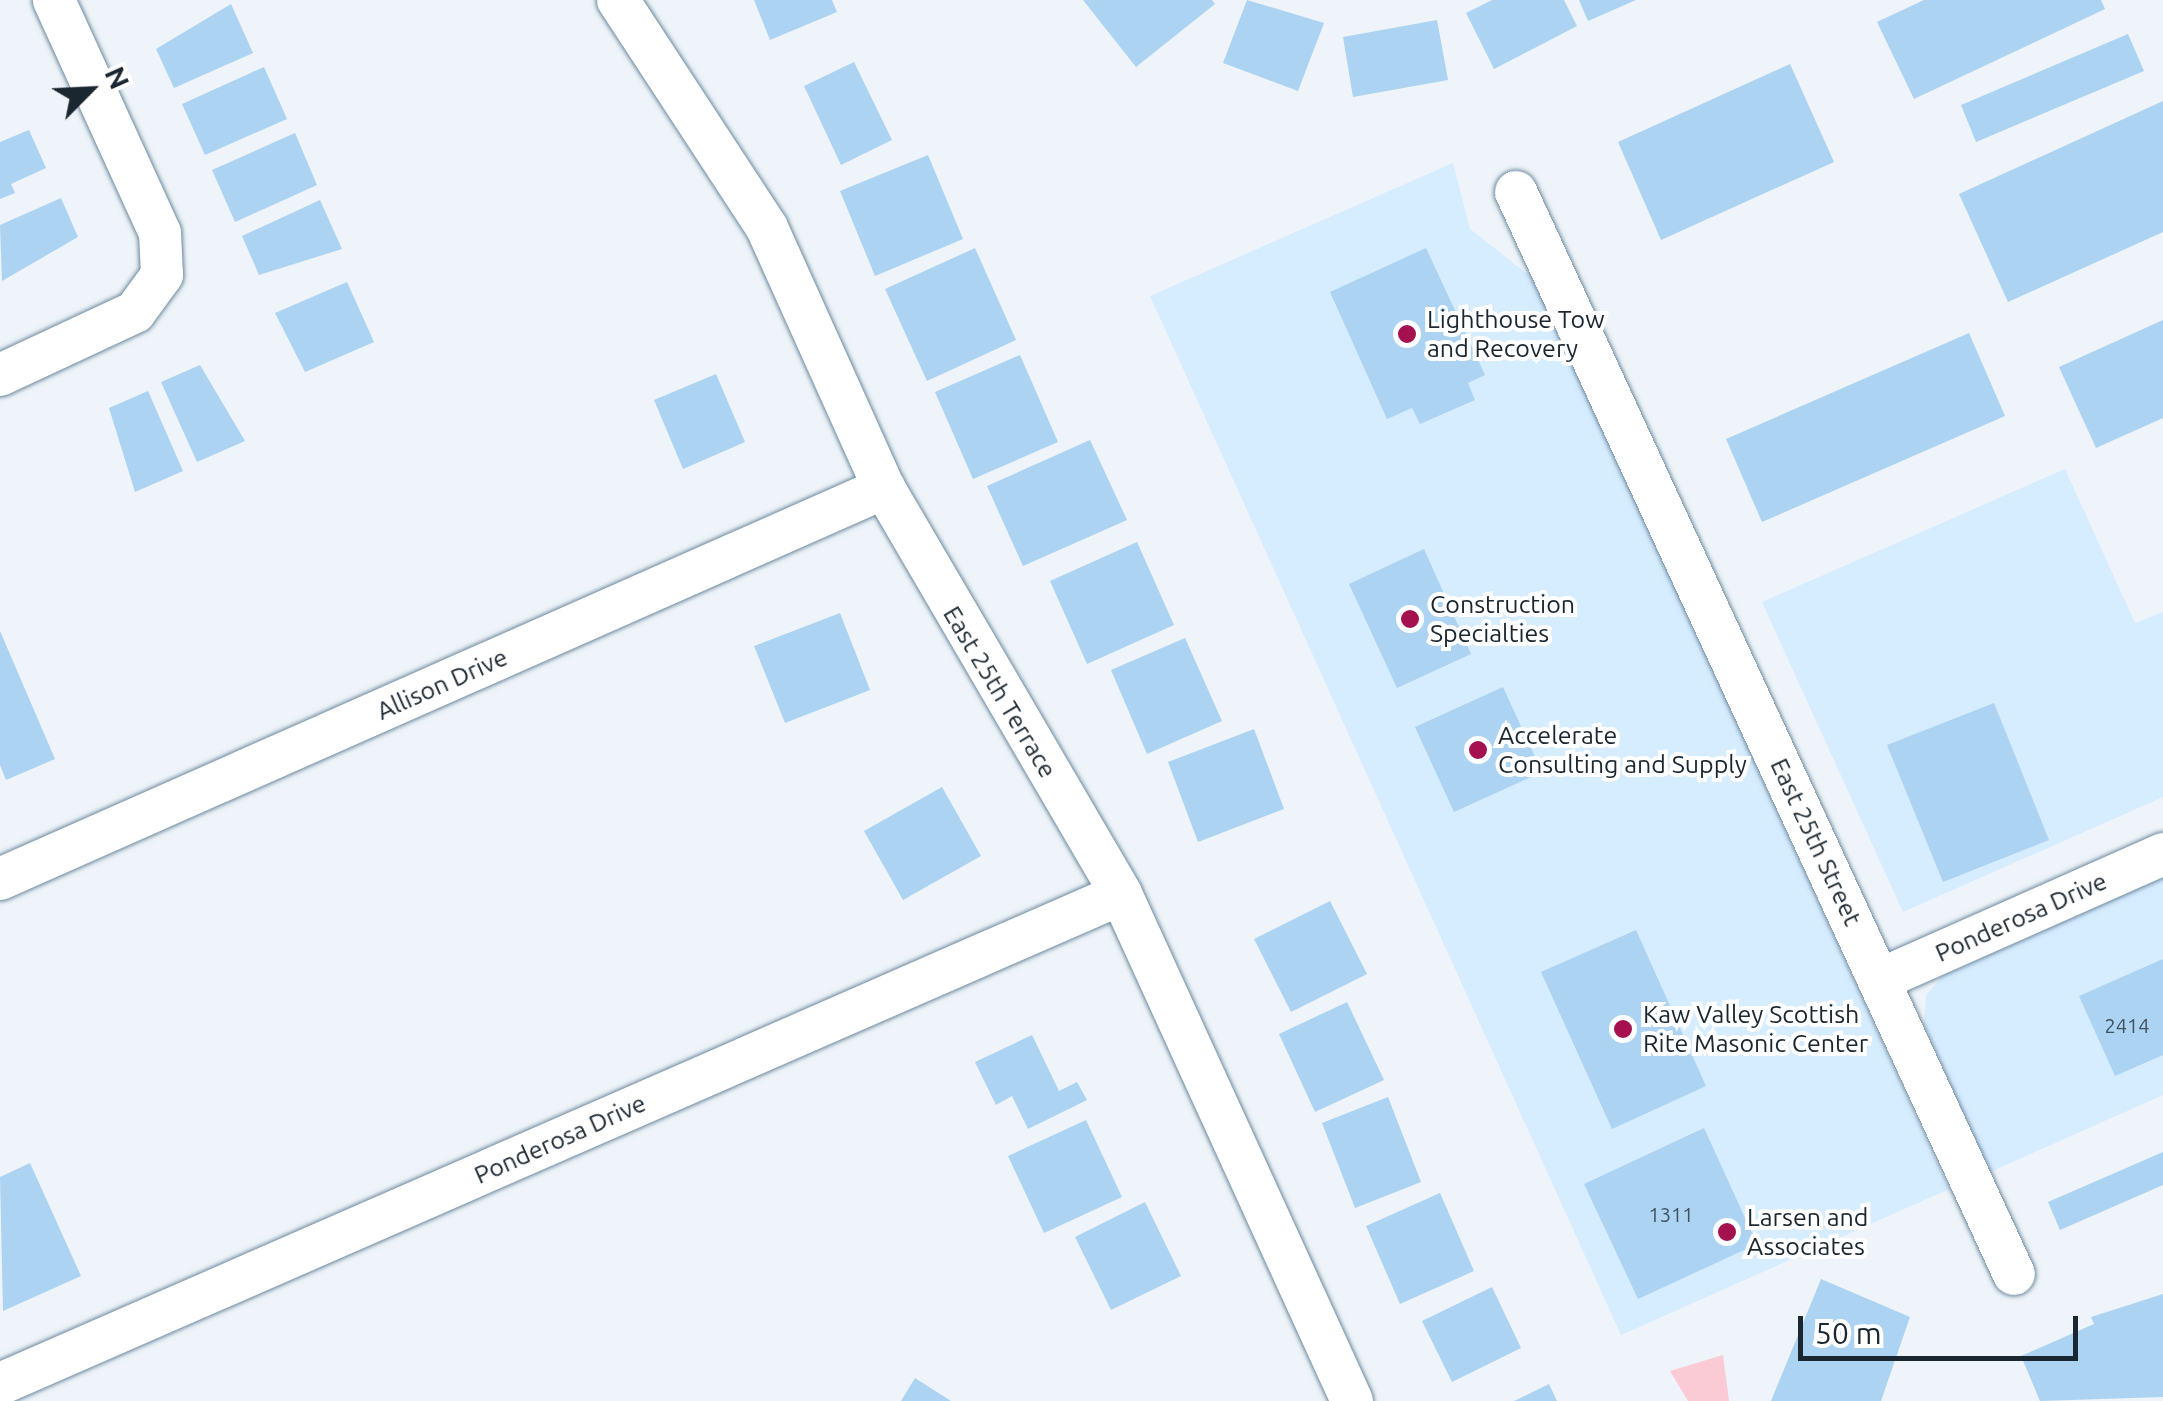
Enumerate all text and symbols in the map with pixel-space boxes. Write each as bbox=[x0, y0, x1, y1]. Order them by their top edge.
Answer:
north arrow bbox=[40, 40, 140, 140]
text: N bbox=[99, 62, 136, 93]
place label: Lighthouse Tow and Recovery bbox=[1427, 305, 1605, 364]
marker: Lighthouse Tow and Recovery bbox=[1396, 323, 1418, 345]
place label: Construction Specialties bbox=[1430, 590, 1575, 649]
street label: East 25th Terrace bbox=[937, 601, 1063, 783]
marker: Construction Specialties bbox=[1399, 608, 1421, 630]
street label: Allison Drive bbox=[372, 642, 512, 726]
place label: Accelerate Consulting and Supply bbox=[1498, 721, 1747, 780]
marker: Accelerate Consulting and Supply bbox=[1467, 739, 1489, 761]
street label: East 25th Street bbox=[1764, 754, 1868, 930]
street label: Ponderosa Drive bbox=[1931, 866, 2111, 968]
place label: Kaw Valley Scottish Rite Masonic Center bbox=[1643, 1000, 1868, 1059]
house number: 2414 bbox=[2104, 1013, 2150, 1037]
marker: Kaw Valley Scottish Rite Masonic Center bbox=[1612, 1018, 1634, 1040]
street label: Ponderosa Drive bbox=[470, 1088, 650, 1190]
house number: 1311 bbox=[1648, 1202, 1694, 1226]
place label: Larsen and Associates bbox=[1747, 1203, 1868, 1262]
marker: Larsen and Associates bbox=[1716, 1221, 1738, 1243]
scale bar bbox=[1803, 1296, 2083, 1358]
text: 50 m bbox=[1815, 1316, 1882, 1350]

